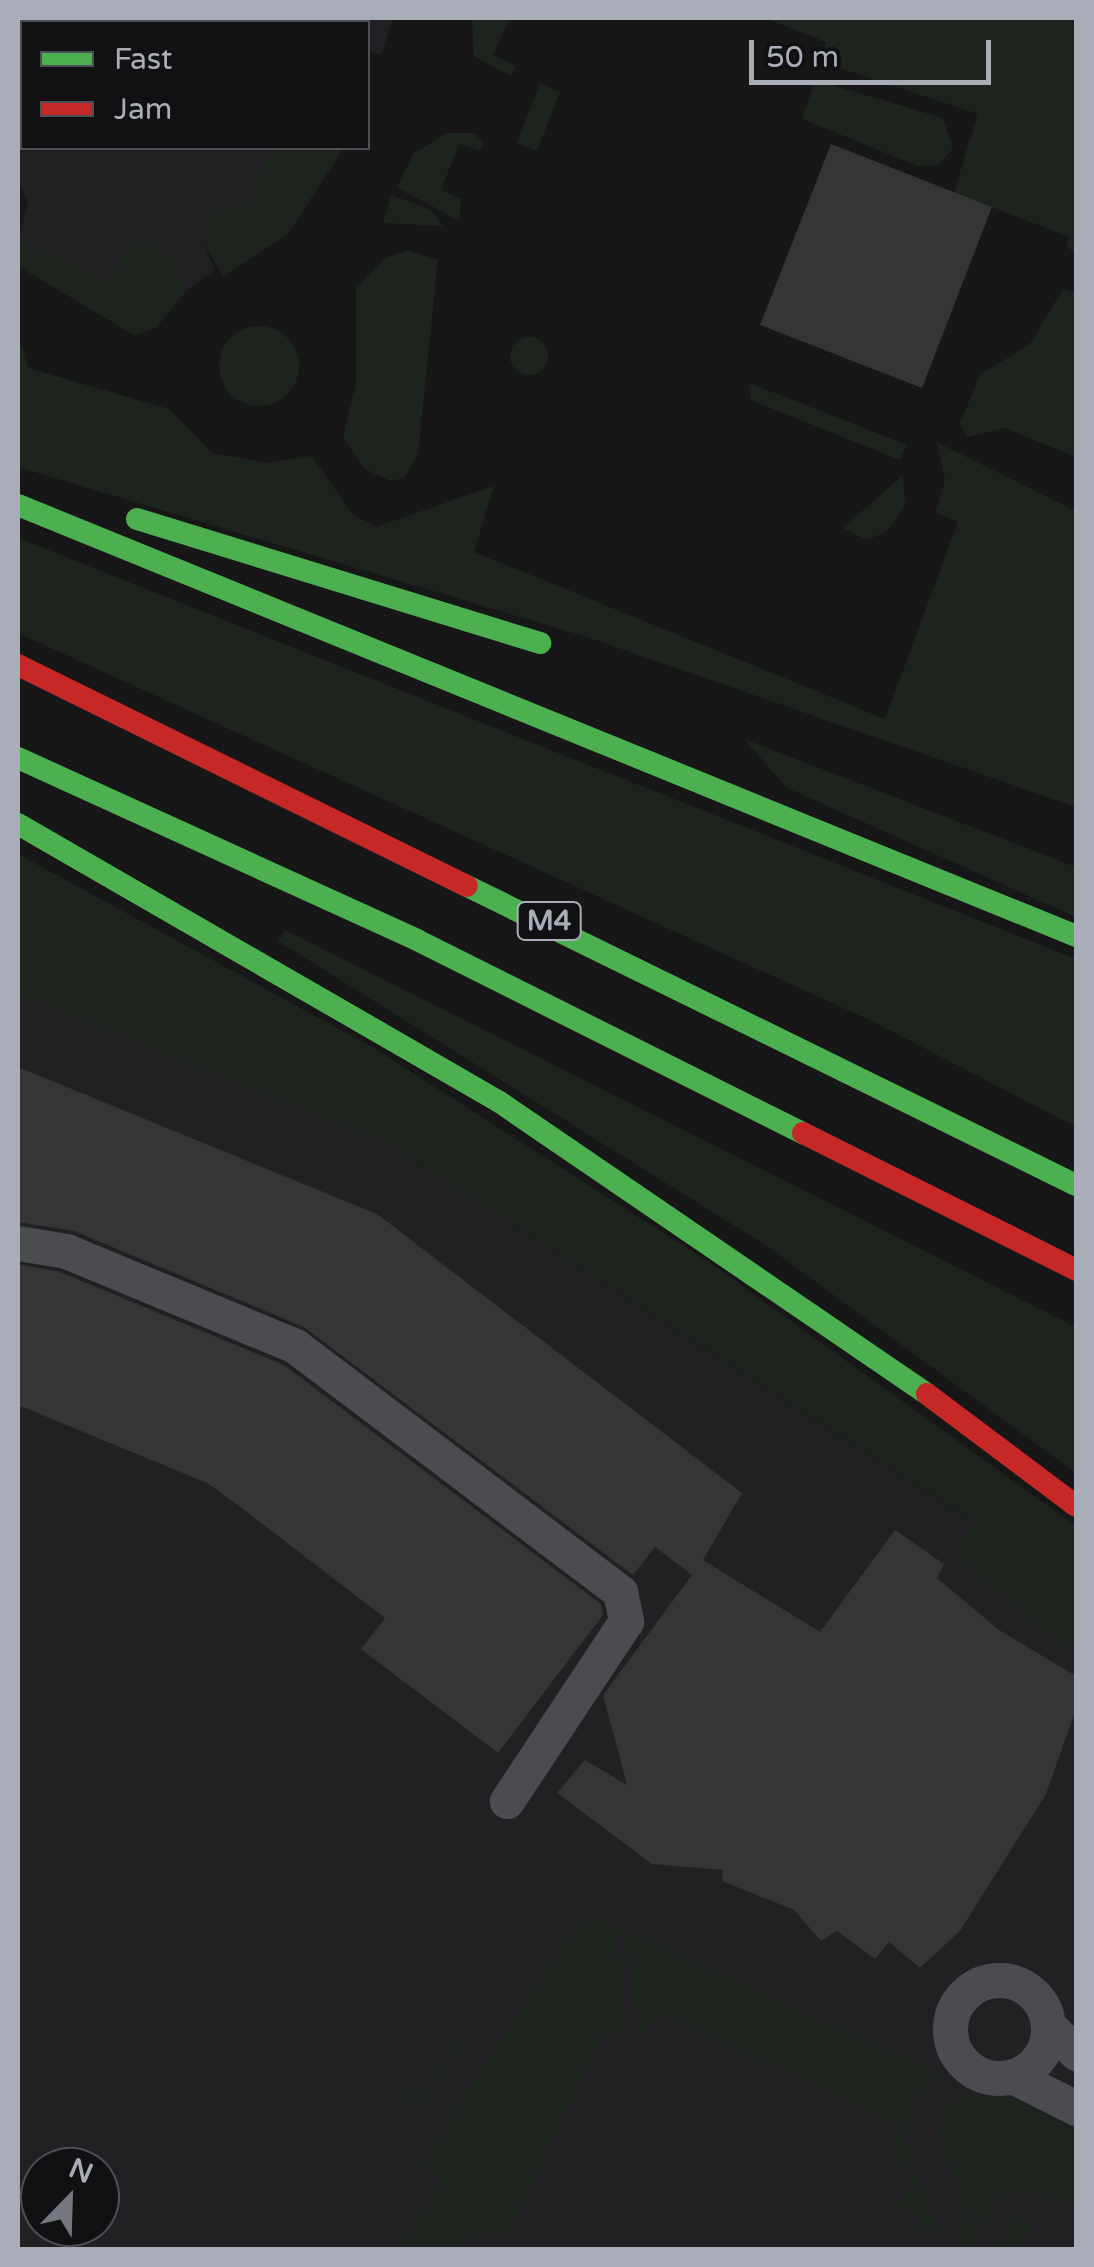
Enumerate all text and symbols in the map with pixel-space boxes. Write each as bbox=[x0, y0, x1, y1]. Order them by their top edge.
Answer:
legend bbox=[20, 20, 370, 150]
scale bar bbox=[754, 20, 996, 82]
text: 50 m bbox=[766, 39, 839, 76]
text: Fast bbox=[114, 41, 173, 78]
text: Jam bbox=[114, 91, 172, 128]
road number: M4 bbox=[516, 898, 582, 944]
north arrow bbox=[20, 2147, 120, 2247]
text: N bbox=[64, 2151, 98, 2191]

